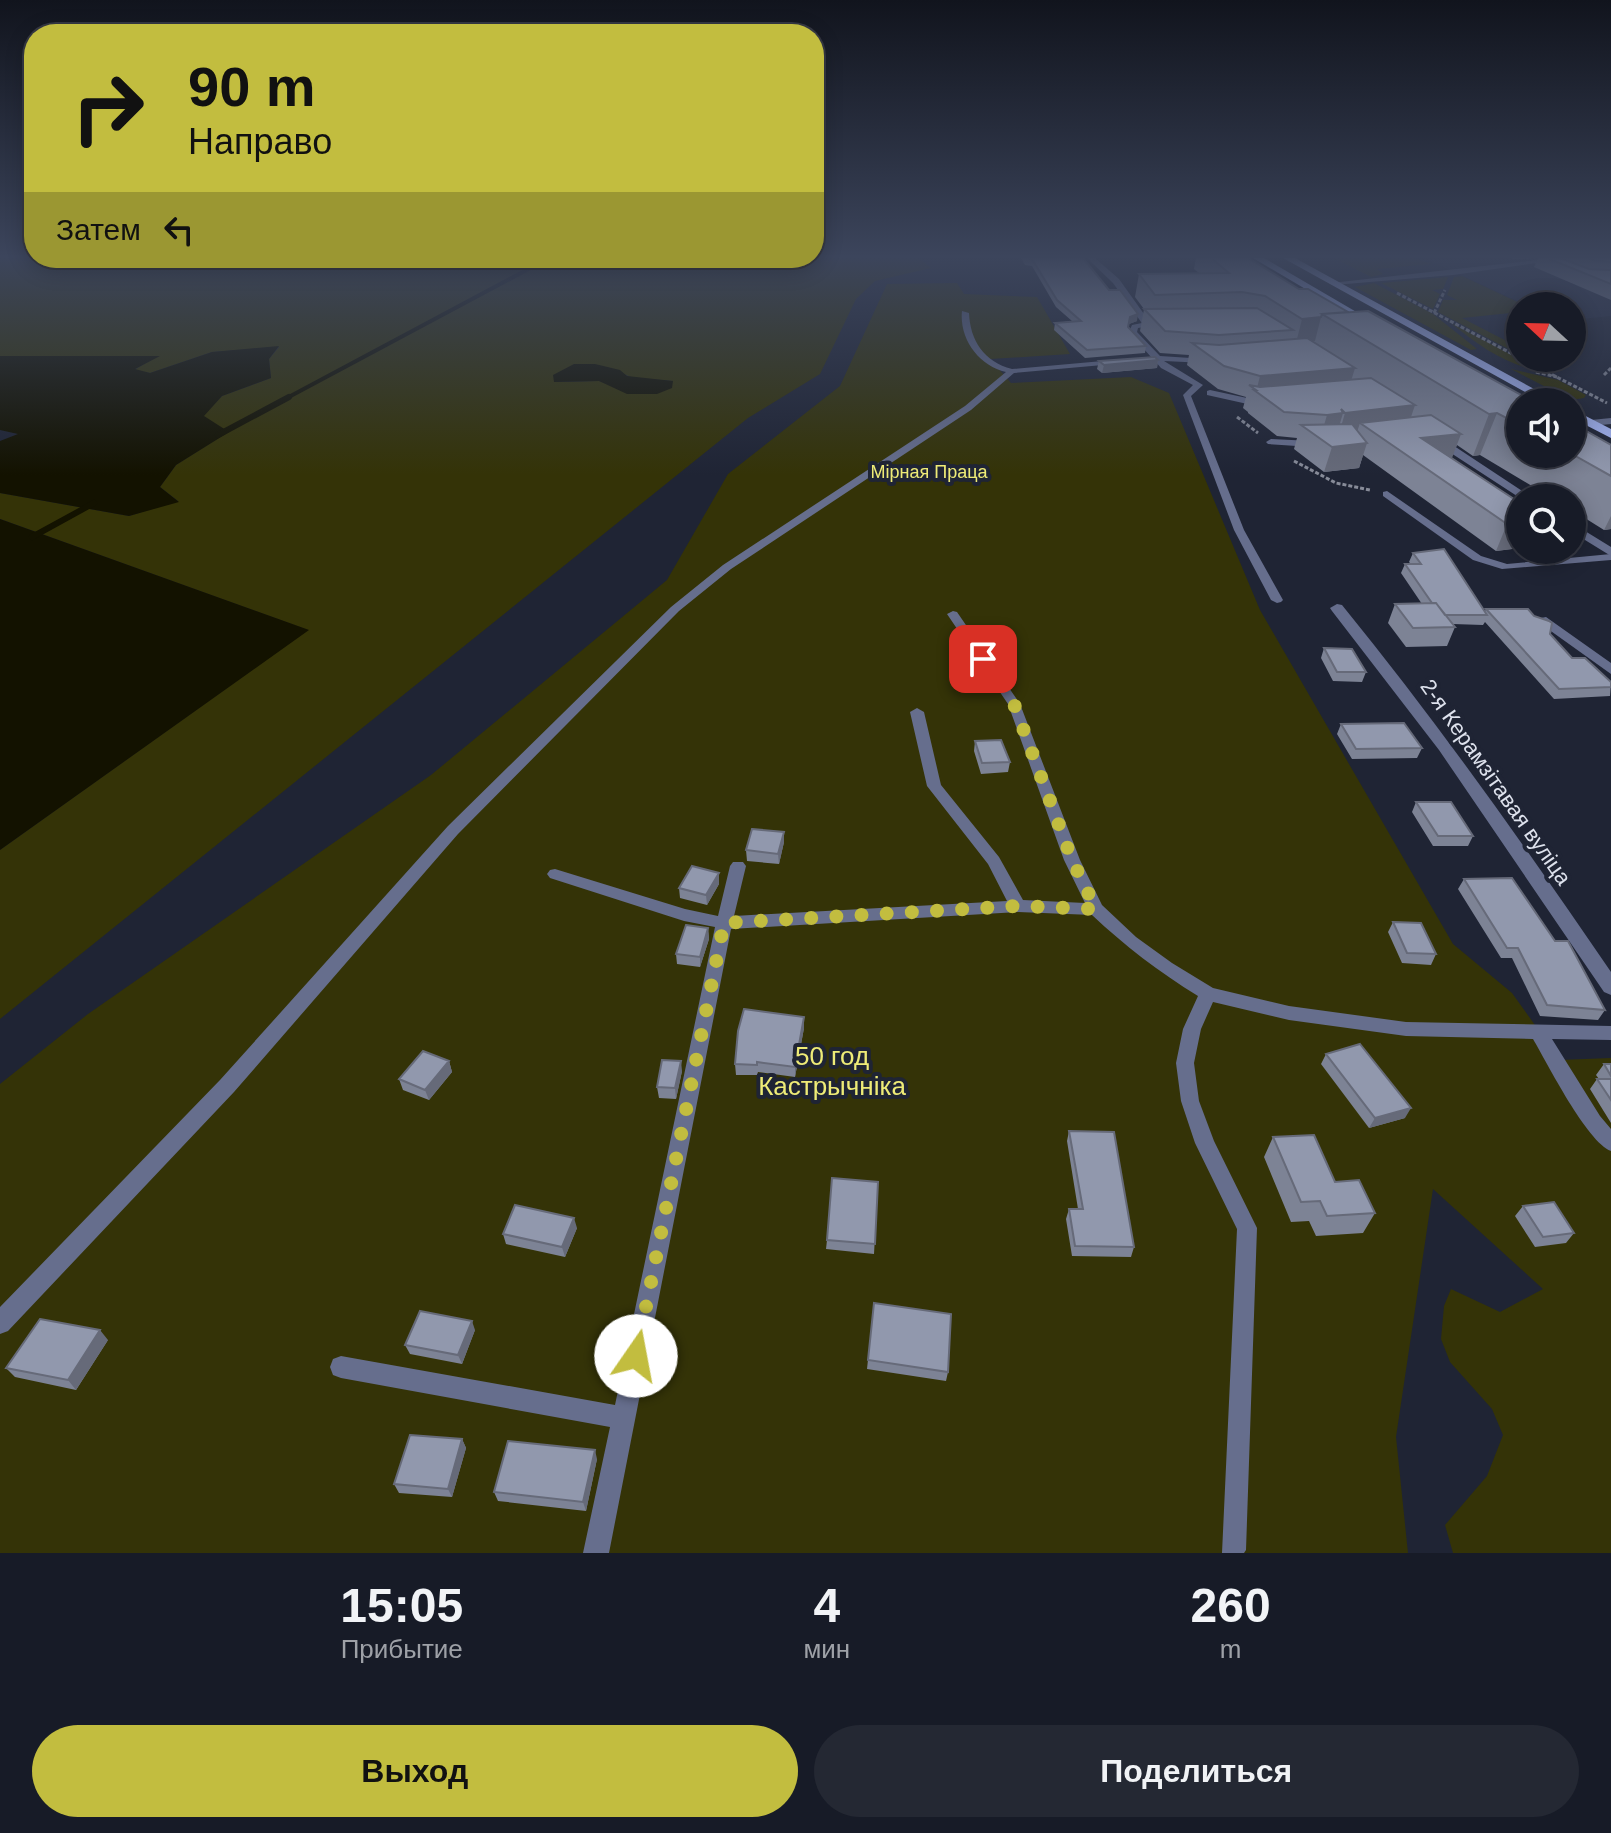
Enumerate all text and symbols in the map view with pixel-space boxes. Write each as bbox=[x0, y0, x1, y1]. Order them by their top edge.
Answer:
text: 90 m bbox=[188, 55, 316, 118]
icon: right bbox=[56, 56, 160, 160]
text: Направо bbox=[188, 121, 332, 162]
icon: left bbox=[157, 208, 201, 252]
text: Затем bbox=[56, 213, 141, 246]
north arrow bbox=[1506, 292, 1586, 372]
map controls bbox=[1506, 292, 1586, 564]
button: sound bbox=[1506, 388, 1586, 468]
park label: Мірная Праца bbox=[871, 462, 988, 482]
button: search bbox=[1506, 484, 1586, 564]
pin bbox=[949, 625, 1017, 693]
icon: arrive bbox=[961, 637, 1005, 681]
street label: 2-я Керамзітавая вуліца bbox=[1415, 674, 1577, 890]
park label: 50 год Кастрычніка bbox=[758, 1041, 906, 1101]
position arrow bbox=[594, 1314, 678, 1398]
text: 15:05 bbox=[340, 1579, 463, 1632]
text: 4 bbox=[813, 1579, 840, 1632]
text: 260 bbox=[1191, 1579, 1271, 1632]
text: Прибытие bbox=[341, 1634, 463, 1664]
text: мин bbox=[803, 1634, 850, 1664]
text: m bbox=[1220, 1634, 1241, 1664]
button: Выход bbox=[32, 1725, 798, 1817]
button: Поделиться bbox=[814, 1725, 1579, 1817]

